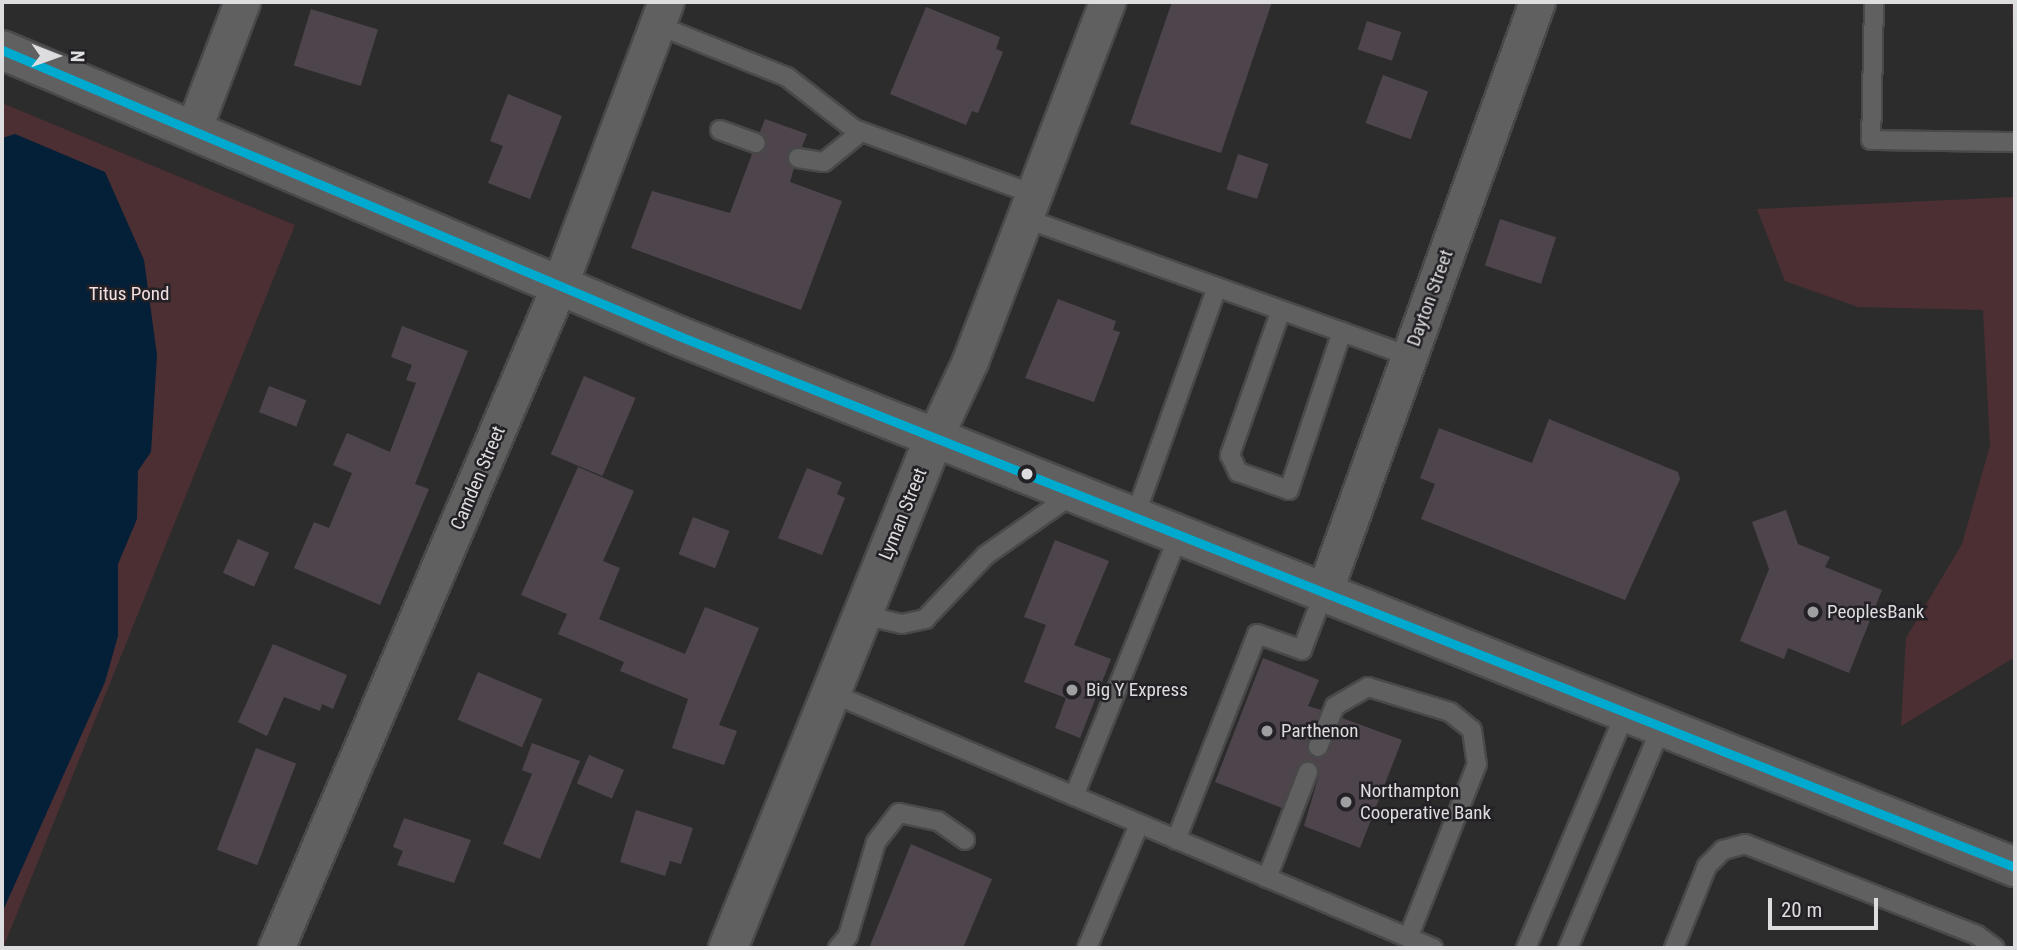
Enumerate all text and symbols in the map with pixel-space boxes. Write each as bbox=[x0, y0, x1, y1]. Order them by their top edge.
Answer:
north arrow bbox=[21, 21, 91, 91]
text: N bbox=[66, 50, 89, 62]
street label: Dayton Street bbox=[1402, 247, 1458, 349]
park label: Titus Pond bbox=[89, 283, 169, 305]
street label: Camden Street bbox=[446, 423, 510, 533]
street label: Lyman Street bbox=[874, 465, 932, 563]
unlabelled marker bbox=[1020, 467, 1034, 481]
place label: PeoplesBank bbox=[1827, 601, 1924, 623]
marker: PeoplesBank bbox=[1805, 604, 1821, 620]
place label: Big Y Express bbox=[1086, 679, 1188, 701]
marker: Big Y Express bbox=[1064, 682, 1080, 698]
place label: Parthenon bbox=[1281, 720, 1358, 742]
marker: Parthenon bbox=[1259, 723, 1275, 739]
place label: Northampton Cooperative Bank bbox=[1360, 780, 1491, 824]
marker: Northampton Cooperative Bank bbox=[1338, 794, 1354, 810]
scale bar bbox=[1772, 884, 1882, 928]
text: 20 m bbox=[1781, 898, 1822, 922]

